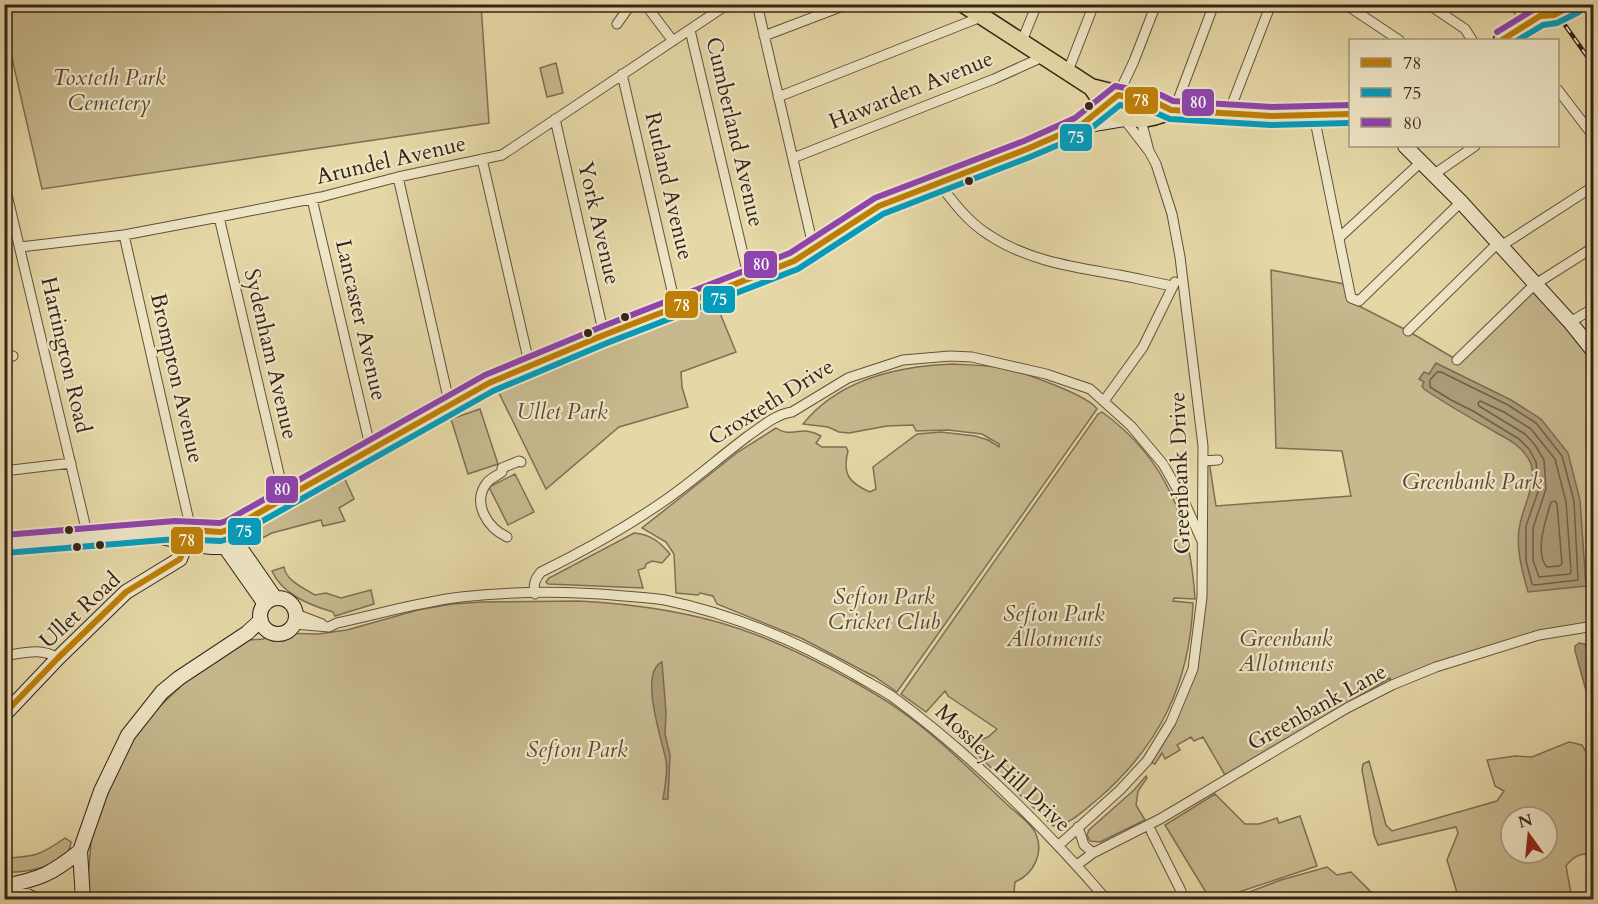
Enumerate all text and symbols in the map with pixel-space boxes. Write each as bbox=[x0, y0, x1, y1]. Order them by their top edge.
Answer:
street label: Cumberland Avenue bbox=[699, 34, 771, 230]
legend bbox=[1349, 39, 1559, 147]
street label: Hawarden Avenue bbox=[824, 43, 998, 137]
text: 78 bbox=[1403, 51, 1421, 76]
park label: Toxteth Park Cemetery bbox=[52, 63, 166, 118]
text: 75 bbox=[1403, 81, 1421, 106]
line badge: 78 bbox=[1124, 86, 1159, 115]
line badge: 80 bbox=[1181, 88, 1215, 117]
text: 78 bbox=[1133, 90, 1149, 112]
text: 80 bbox=[1190, 92, 1206, 114]
unlabelled marker bbox=[1083, 100, 1095, 112]
street label: Rutland Avenue bbox=[637, 109, 701, 263]
text: 80 bbox=[1403, 111, 1421, 136]
line badge: 75 bbox=[1059, 123, 1093, 152]
text: 75 bbox=[1068, 127, 1084, 149]
street label: Arundel Avenue bbox=[313, 128, 469, 192]
street label: York Avenue bbox=[570, 159, 628, 287]
unlabelled marker bbox=[963, 175, 975, 187]
street label: Lancaster Avenue bbox=[328, 237, 394, 403]
line badge: 80 bbox=[743, 250, 778, 279]
text: 80 bbox=[753, 254, 769, 276]
street label: Sydenham Avenue bbox=[237, 266, 305, 442]
street label: Hartington Road bbox=[33, 274, 99, 436]
line badge: 75 bbox=[702, 285, 736, 314]
text: 75 bbox=[711, 289, 727, 311]
street label: Brompton Avenue bbox=[143, 290, 211, 466]
line badge: 78 bbox=[664, 290, 699, 319]
text: 78 bbox=[674, 295, 690, 317]
unlabelled marker bbox=[619, 311, 631, 323]
unlabelled marker bbox=[582, 327, 594, 339]
street label: Croxteth Drive bbox=[703, 351, 839, 453]
street label: Greenbank Drive bbox=[1162, 391, 1198, 555]
park label: Ullet Park bbox=[516, 397, 608, 427]
park label: Greenbank Park bbox=[1402, 467, 1542, 497]
line badge: 80 bbox=[265, 475, 299, 504]
text: 80 bbox=[274, 479, 290, 501]
line badge: 75 bbox=[227, 517, 262, 546]
text: 75 bbox=[236, 521, 252, 543]
unlabelled marker bbox=[63, 524, 75, 536]
line badge: 78 bbox=[170, 526, 204, 555]
text: 78 bbox=[179, 530, 195, 552]
unlabelled marker bbox=[94, 539, 106, 551]
unlabelled marker bbox=[71, 541, 83, 553]
street label: Ullet Road bbox=[33, 565, 127, 655]
park label: Sefton Park Cricket Club bbox=[828, 582, 940, 637]
park label: Sefton Park Allotments bbox=[1003, 599, 1105, 654]
park label: Greenbank Allotments bbox=[1238, 624, 1334, 679]
street label: Greenbank Lane bbox=[1242, 656, 1392, 758]
street label: Mossley Hill Drive bbox=[929, 697, 1077, 839]
park label: Sefton Park bbox=[526, 735, 628, 765]
north arrow bbox=[1499, 805, 1559, 865]
text: N bbox=[1516, 809, 1535, 834]

